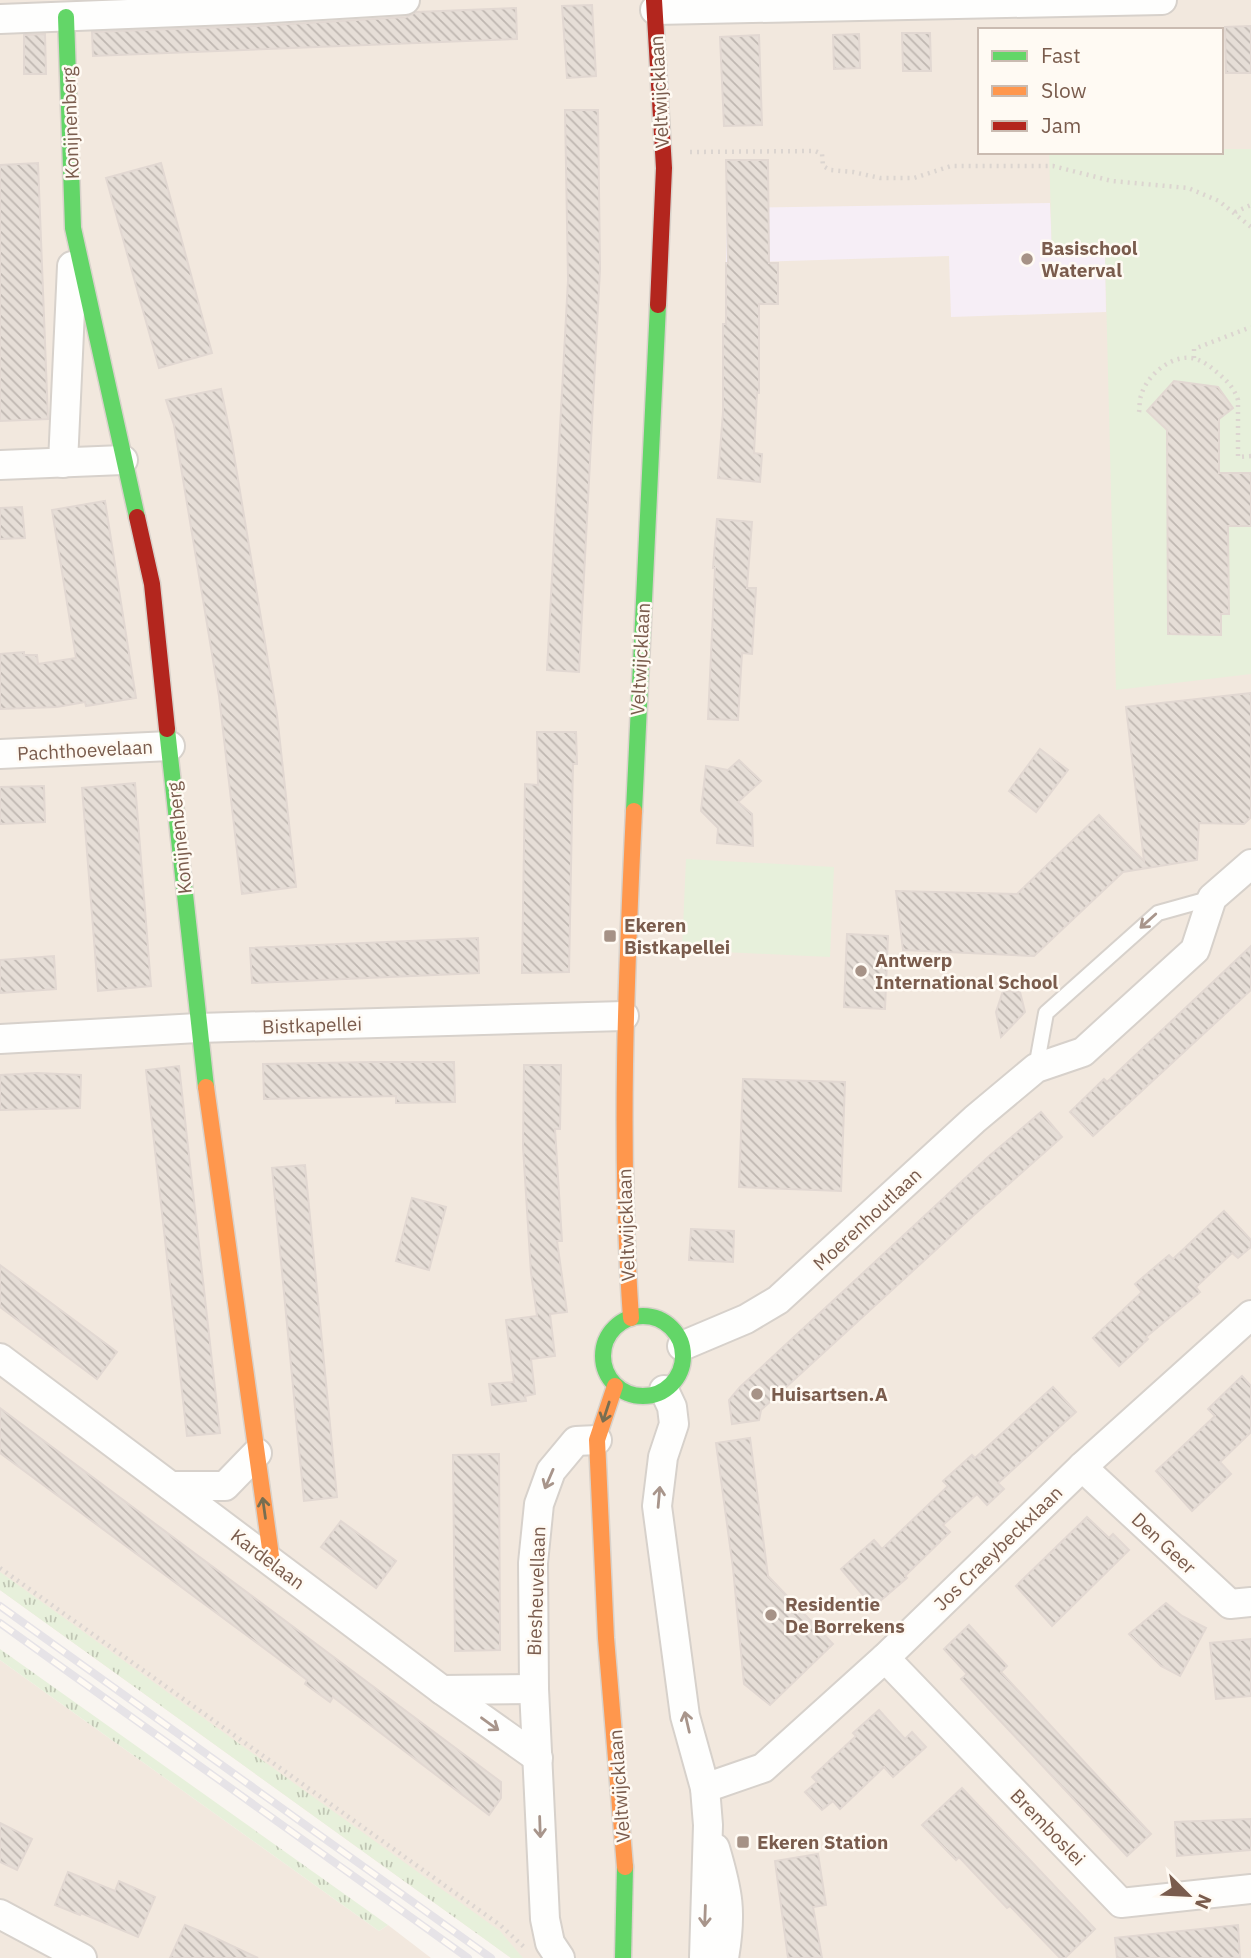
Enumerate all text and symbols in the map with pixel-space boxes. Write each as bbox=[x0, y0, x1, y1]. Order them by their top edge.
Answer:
legend bbox=[978, 28, 1223, 154]
street label: Veltwijcklaan bbox=[644, 35, 674, 149]
text: Fast bbox=[1041, 41, 1081, 69]
street label: Konijnenberg bbox=[56, 66, 84, 180]
text: Slow bbox=[1041, 76, 1087, 104]
text: Jam bbox=[1041, 111, 1081, 139]
place label: Basischool Waterval bbox=[1041, 236, 1138, 282]
marker: Basischool Waterval bbox=[1019, 251, 1035, 267]
street label: Veltwijcklaan bbox=[625, 602, 655, 716]
street label: Pachthoevelaan bbox=[16, 734, 154, 766]
street label: Konijnenberg bbox=[161, 781, 197, 895]
place label: Ekeren Bistkapellei bbox=[624, 913, 730, 959]
one-way arrow bbox=[1140, 913, 1158, 929]
marker: Ekeren Bistkapellei bbox=[602, 928, 618, 944]
place label: Antwerp International School bbox=[875, 948, 1058, 994]
marker: Antwerp International School bbox=[853, 963, 869, 979]
street label: Bistkapellei bbox=[262, 1011, 362, 1039]
street label: Moerenhoutlaan bbox=[808, 1163, 926, 1275]
street label: Veltwijcklaan bbox=[612, 1168, 640, 1282]
place label: Huisartsen.A bbox=[771, 1382, 888, 1406]
marker: Huisartsen.A bbox=[749, 1386, 765, 1402]
one-way arrow bbox=[599, 1401, 611, 1423]
one-way arrow bbox=[542, 1468, 555, 1489]
street label: Jos Craeybeckxlaan bbox=[929, 1480, 1067, 1616]
one-way arrow bbox=[653, 1486, 666, 1509]
one-way arrow bbox=[258, 1497, 271, 1520]
street label: Den Geer bbox=[1127, 1507, 1201, 1579]
street label: Kardelaan bbox=[226, 1523, 310, 1595]
street label: Biesheuvellaan bbox=[522, 1526, 550, 1656]
place label: Residentie De Borrekens bbox=[785, 1592, 905, 1638]
marker: Residentie De Borrekens bbox=[763, 1607, 779, 1623]
one-way arrow bbox=[680, 1711, 693, 1734]
one-way arrow bbox=[480, 1717, 499, 1731]
street label: Veltwijcklaan bbox=[603, 1729, 635, 1843]
street label: Bremboslei bbox=[1005, 1784, 1091, 1870]
one-way arrow bbox=[533, 1815, 546, 1838]
place label: Ekeren Station bbox=[757, 1830, 888, 1854]
marker: Ekeren Station bbox=[735, 1834, 751, 1850]
north arrow bbox=[1153, 1860, 1223, 1930]
text: N bbox=[1190, 1891, 1217, 1913]
one-way arrow bbox=[699, 1904, 712, 1927]

